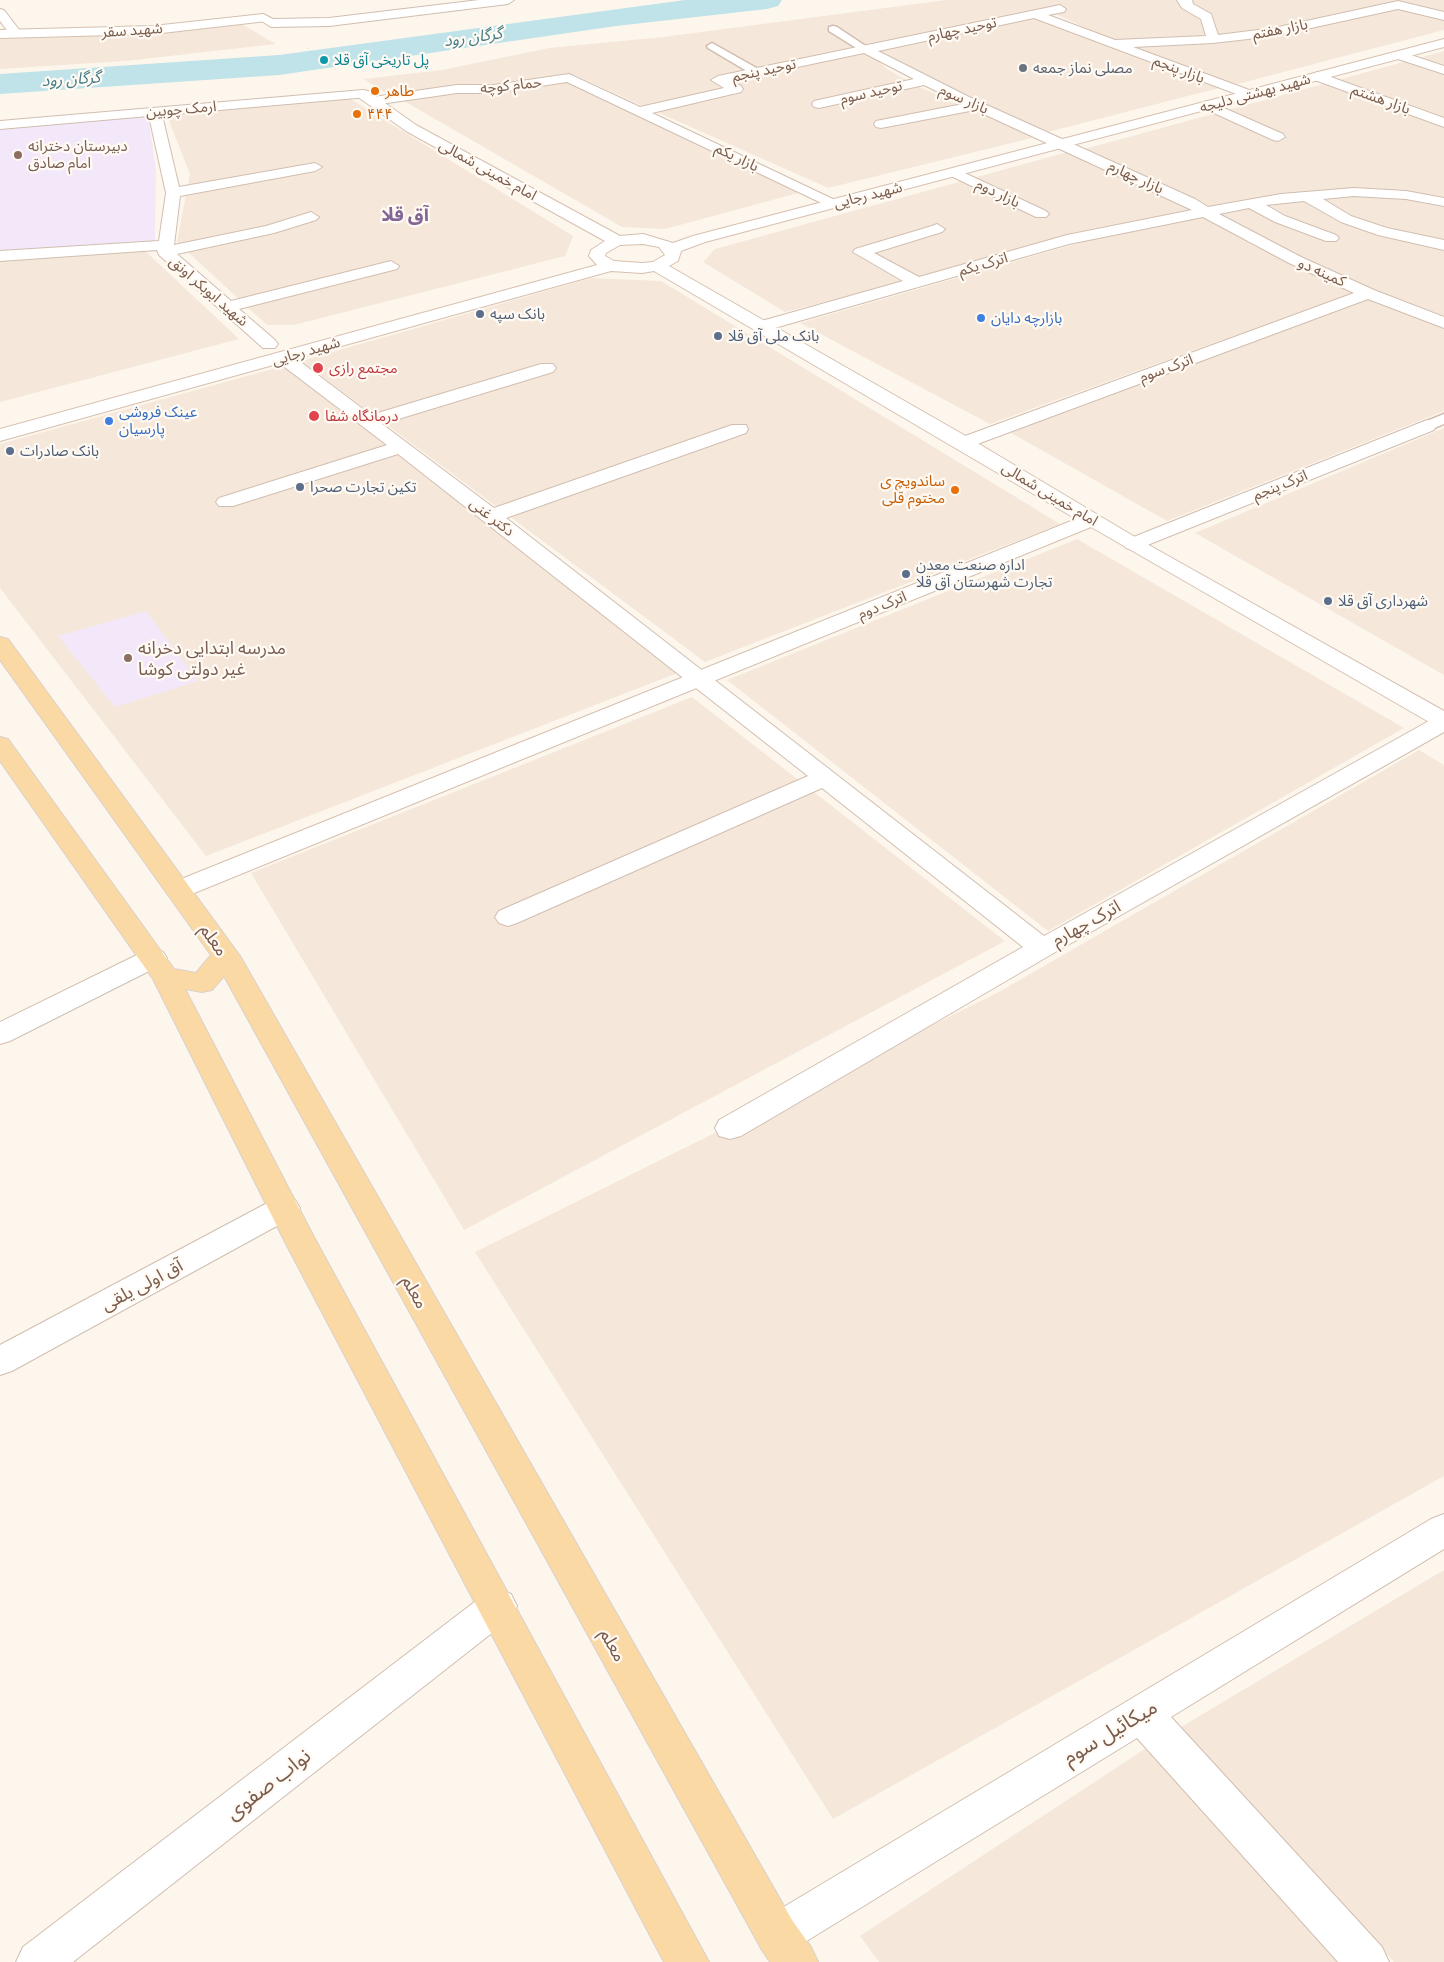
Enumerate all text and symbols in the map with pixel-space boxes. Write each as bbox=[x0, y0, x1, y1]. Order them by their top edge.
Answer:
street label: توحید چهارم bbox=[926, 13, 998, 45]
street label: بازار هفتم bbox=[1251, 15, 1309, 43]
street label: شهید سقر bbox=[101, 19, 163, 41]
water label: گرگان رود bbox=[443, 23, 503, 51]
place label: پل تاریخی آق قلا bbox=[334, 51, 429, 69]
street label: بازار پنجم bbox=[1151, 51, 1207, 87]
marker: پل تاریخی آق قلا bbox=[318, 54, 330, 66]
street label: توحید پنجم bbox=[730, 54, 798, 86]
place label: مصلی نماز جمعه bbox=[1033, 59, 1133, 77]
marker: مصلی نماز جمعه bbox=[1017, 62, 1029, 74]
water label: گرگان رود bbox=[41, 67, 101, 91]
street label: شهید بهشتی دلیجه bbox=[1198, 70, 1312, 116]
street label: حمام کوچه bbox=[479, 73, 543, 97]
street label: توحید سوم bbox=[838, 76, 904, 108]
street label: بازار سوم bbox=[937, 80, 991, 118]
street label: بازار هشتم bbox=[1349, 80, 1413, 118]
place label: طاهر bbox=[385, 82, 414, 100]
marker: طاهر bbox=[369, 85, 381, 97]
street label: ارمک چوبین bbox=[145, 97, 217, 121]
place label: ۴۴۴ bbox=[367, 105, 393, 123]
marker: ۴۴۴ bbox=[351, 108, 363, 120]
street label: امام خمینی شمالی bbox=[436, 136, 540, 204]
place label: دبیرستان دخترانه امام صادق bbox=[28, 137, 128, 172]
street label: بازار یکم bbox=[712, 139, 762, 175]
marker: دبیرستان دخترانه امام صادق bbox=[12, 149, 24, 161]
street label: بازار چهارم bbox=[1105, 156, 1167, 198]
street label: بازار دوم bbox=[973, 175, 1023, 211]
street label: شهید رجایی bbox=[832, 178, 904, 212]
district label: آق قلا bbox=[381, 204, 429, 226]
street label: اترک یکم bbox=[956, 248, 1010, 280]
street label: شهید ابوبکر اونق bbox=[166, 252, 252, 330]
street label: کمینه دو bbox=[1295, 254, 1349, 290]
place label: بانک سپه bbox=[490, 305, 545, 323]
marker: بانک سپه bbox=[474, 308, 486, 320]
place label: بازارچه دایان bbox=[991, 309, 1062, 327]
marker: بازارچه دایان bbox=[975, 312, 987, 324]
place label: بانک ملی آق قلا bbox=[728, 327, 819, 345]
marker: بانک ملی آق قلا bbox=[712, 330, 724, 342]
street label: شهید رجایی bbox=[270, 333, 342, 369]
street label: اترک سوم bbox=[1137, 350, 1195, 386]
place label: مجتمع رازی bbox=[329, 359, 398, 377]
marker: مجتمع رازی bbox=[311, 361, 325, 375]
place label: عینک فروشی پارسیان bbox=[119, 403, 197, 438]
place label: درمانگاه شفا bbox=[325, 407, 398, 425]
marker: درمانگاه شفا bbox=[307, 409, 321, 423]
marker: عینک فروشی پارسیان bbox=[103, 415, 115, 427]
place label: بانک صادرات bbox=[20, 442, 99, 460]
marker: بانک صادرات bbox=[4, 445, 16, 457]
street label: امام خمینی شمالی bbox=[999, 458, 1101, 530]
street label: اترک پنجم bbox=[1250, 466, 1310, 504]
place label: ساندویچ ی مختوم قلی bbox=[880, 472, 945, 507]
place label: تکین تجارت صحرا bbox=[310, 478, 416, 496]
marker: تکین تجارت صحرا bbox=[294, 481, 306, 493]
marker: ساندویچ ی مختوم قلی bbox=[949, 484, 961, 496]
street label: دکتر غنی bbox=[466, 494, 518, 540]
place label: اداره صنعت معدن تجارت شهرستان آق قلا bbox=[916, 556, 1053, 591]
marker: اداره صنعت معدن تجارت شهرستان آق قلا bbox=[900, 568, 912, 580]
street label: اترک دوم bbox=[855, 587, 909, 623]
place label: شهرداری آق قلا bbox=[1338, 592, 1428, 610]
marker: شهرداری آق قلا bbox=[1322, 595, 1334, 607]
place label: مدرسه ابتدایی دخرانه غیر دولتی کوشا bbox=[138, 637, 286, 680]
marker: مدرسه ابتدایی دخرانه غیر دولتی کوشا bbox=[122, 652, 134, 664]
street label: اترک چهارم bbox=[1048, 895, 1124, 951]
street label: معلم bbox=[195, 920, 233, 960]
street label: آق اولی یلقی bbox=[97, 1254, 187, 1316]
street label: معلم bbox=[397, 1272, 433, 1312]
street label: معلم bbox=[595, 1625, 631, 1665]
street label: میکائیل سوم bbox=[1058, 1694, 1162, 1770]
street label: نواب صفوی bbox=[220, 1743, 316, 1825]

